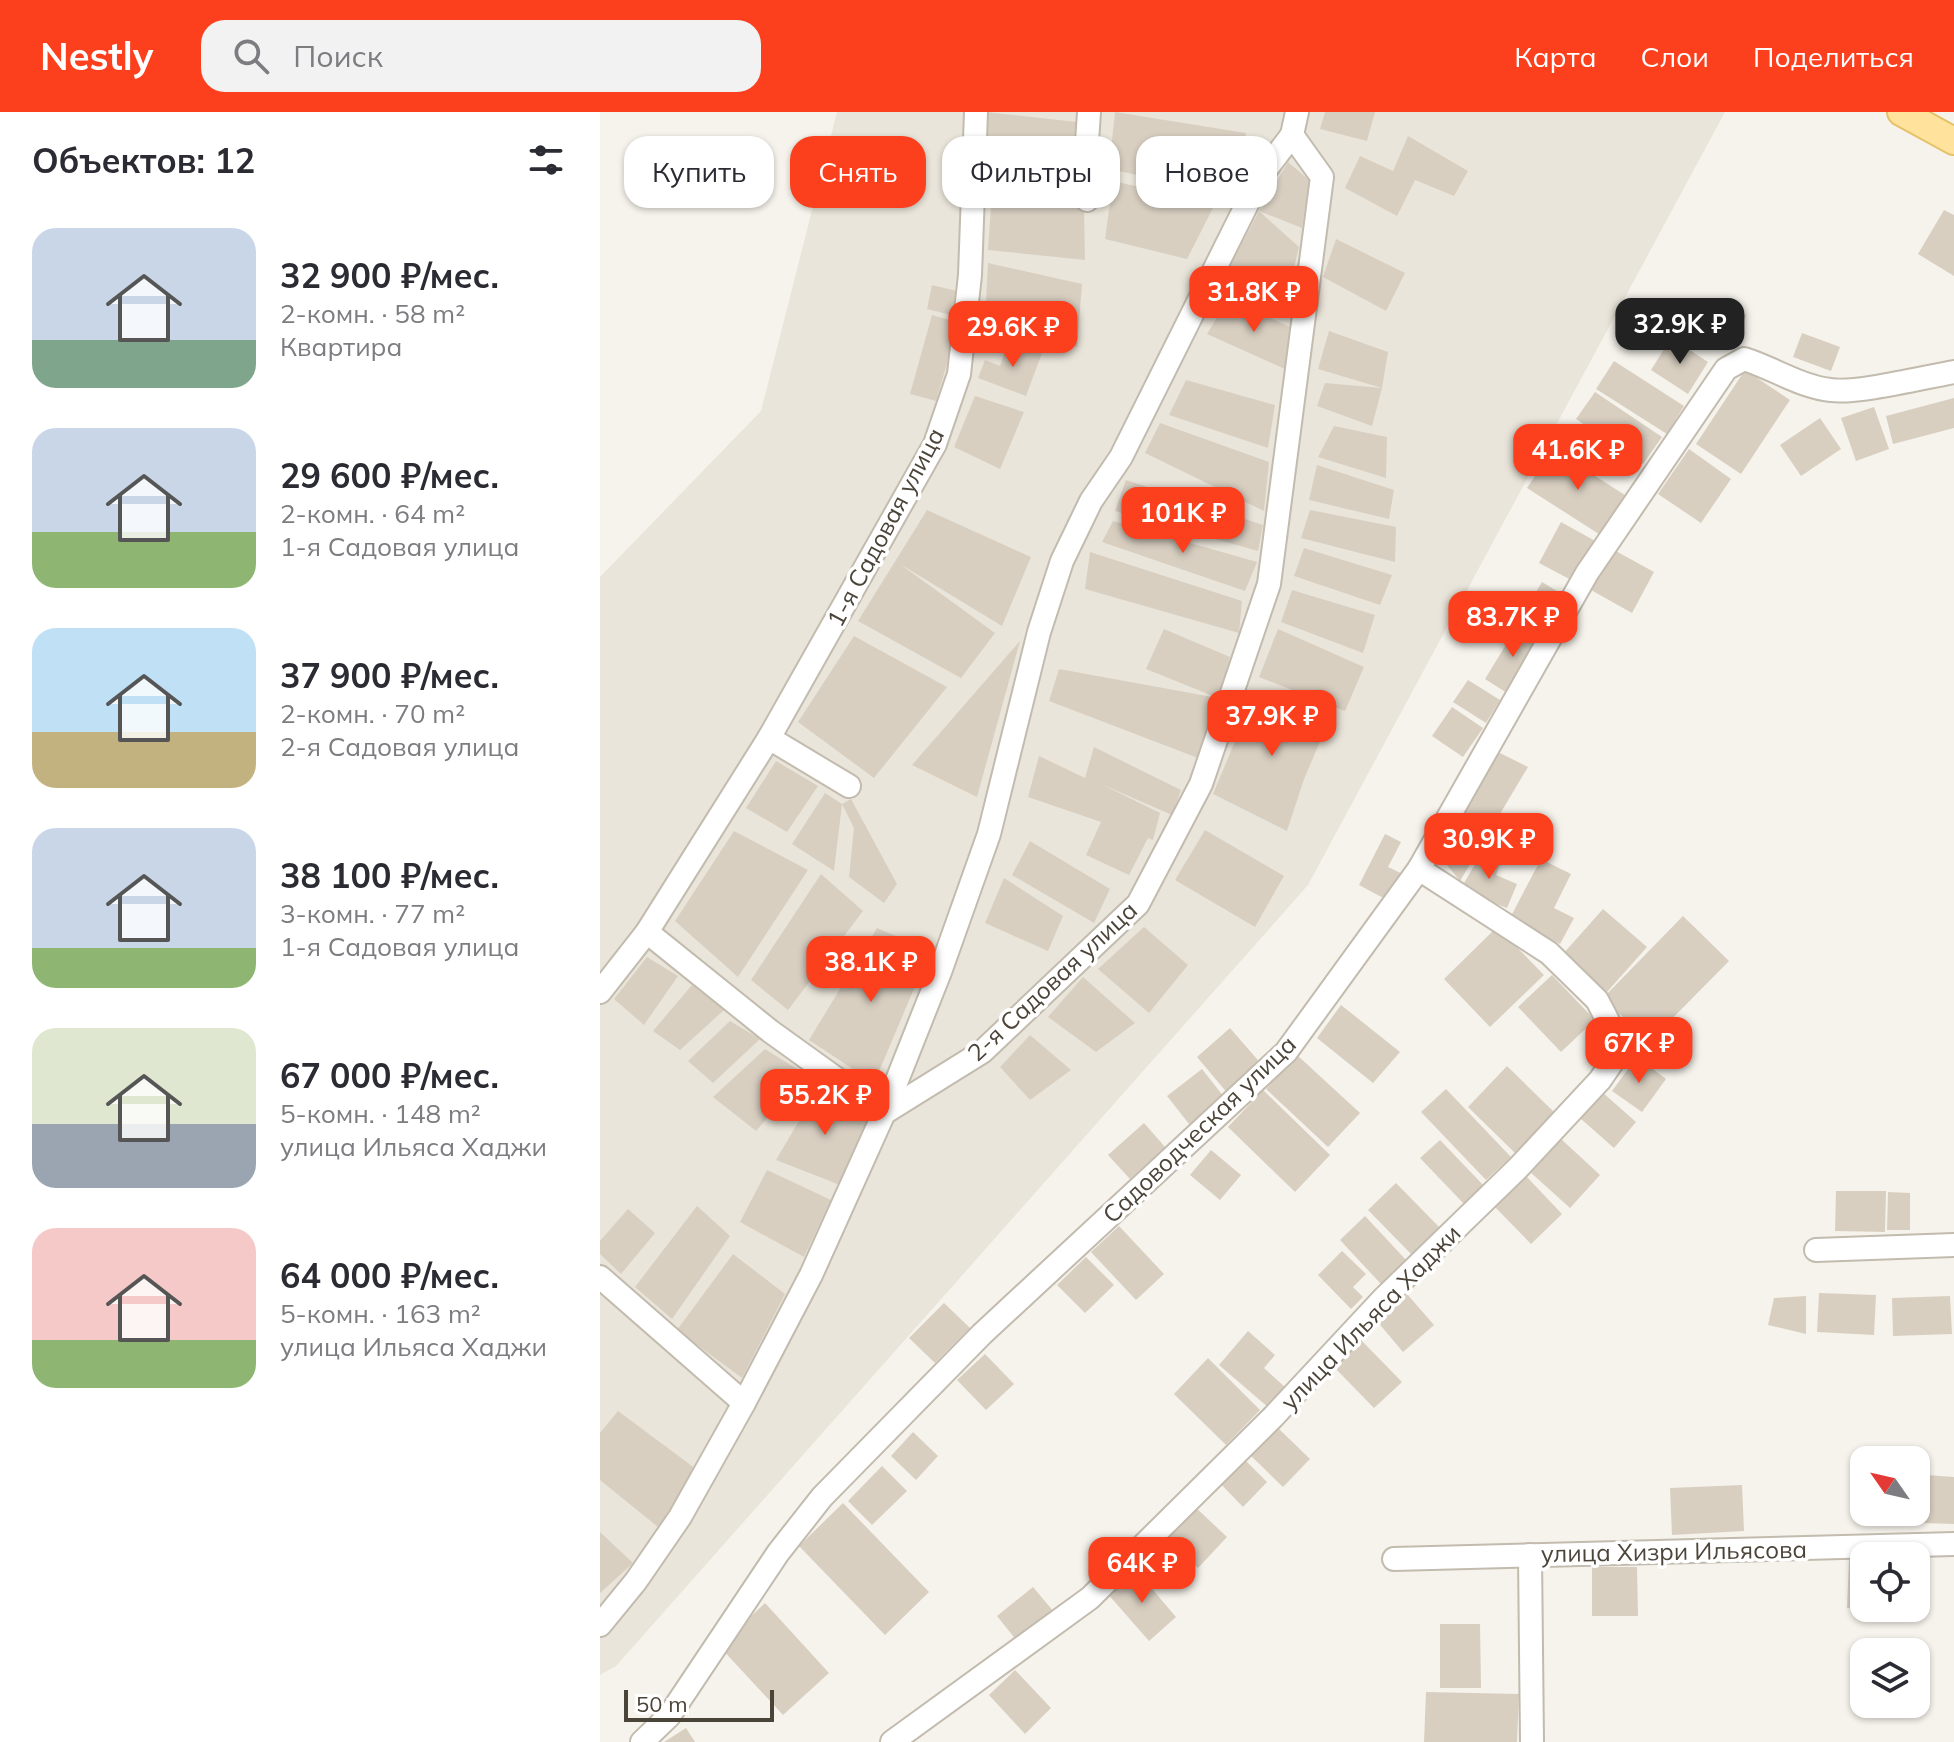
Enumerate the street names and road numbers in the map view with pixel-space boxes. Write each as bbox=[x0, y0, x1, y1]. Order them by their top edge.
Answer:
street label: 1-я Садовая улица bbox=[820, 422, 950, 632]
street label: 2-я Садовая улица bbox=[961, 895, 1143, 1067]
street label: Садоводческая улица bbox=[1096, 1029, 1302, 1229]
street label: улица Ильяса Хаджи bbox=[1274, 1218, 1466, 1416]
street label: улица Хизри Ильясова bbox=[1541, 1534, 1807, 1568]

